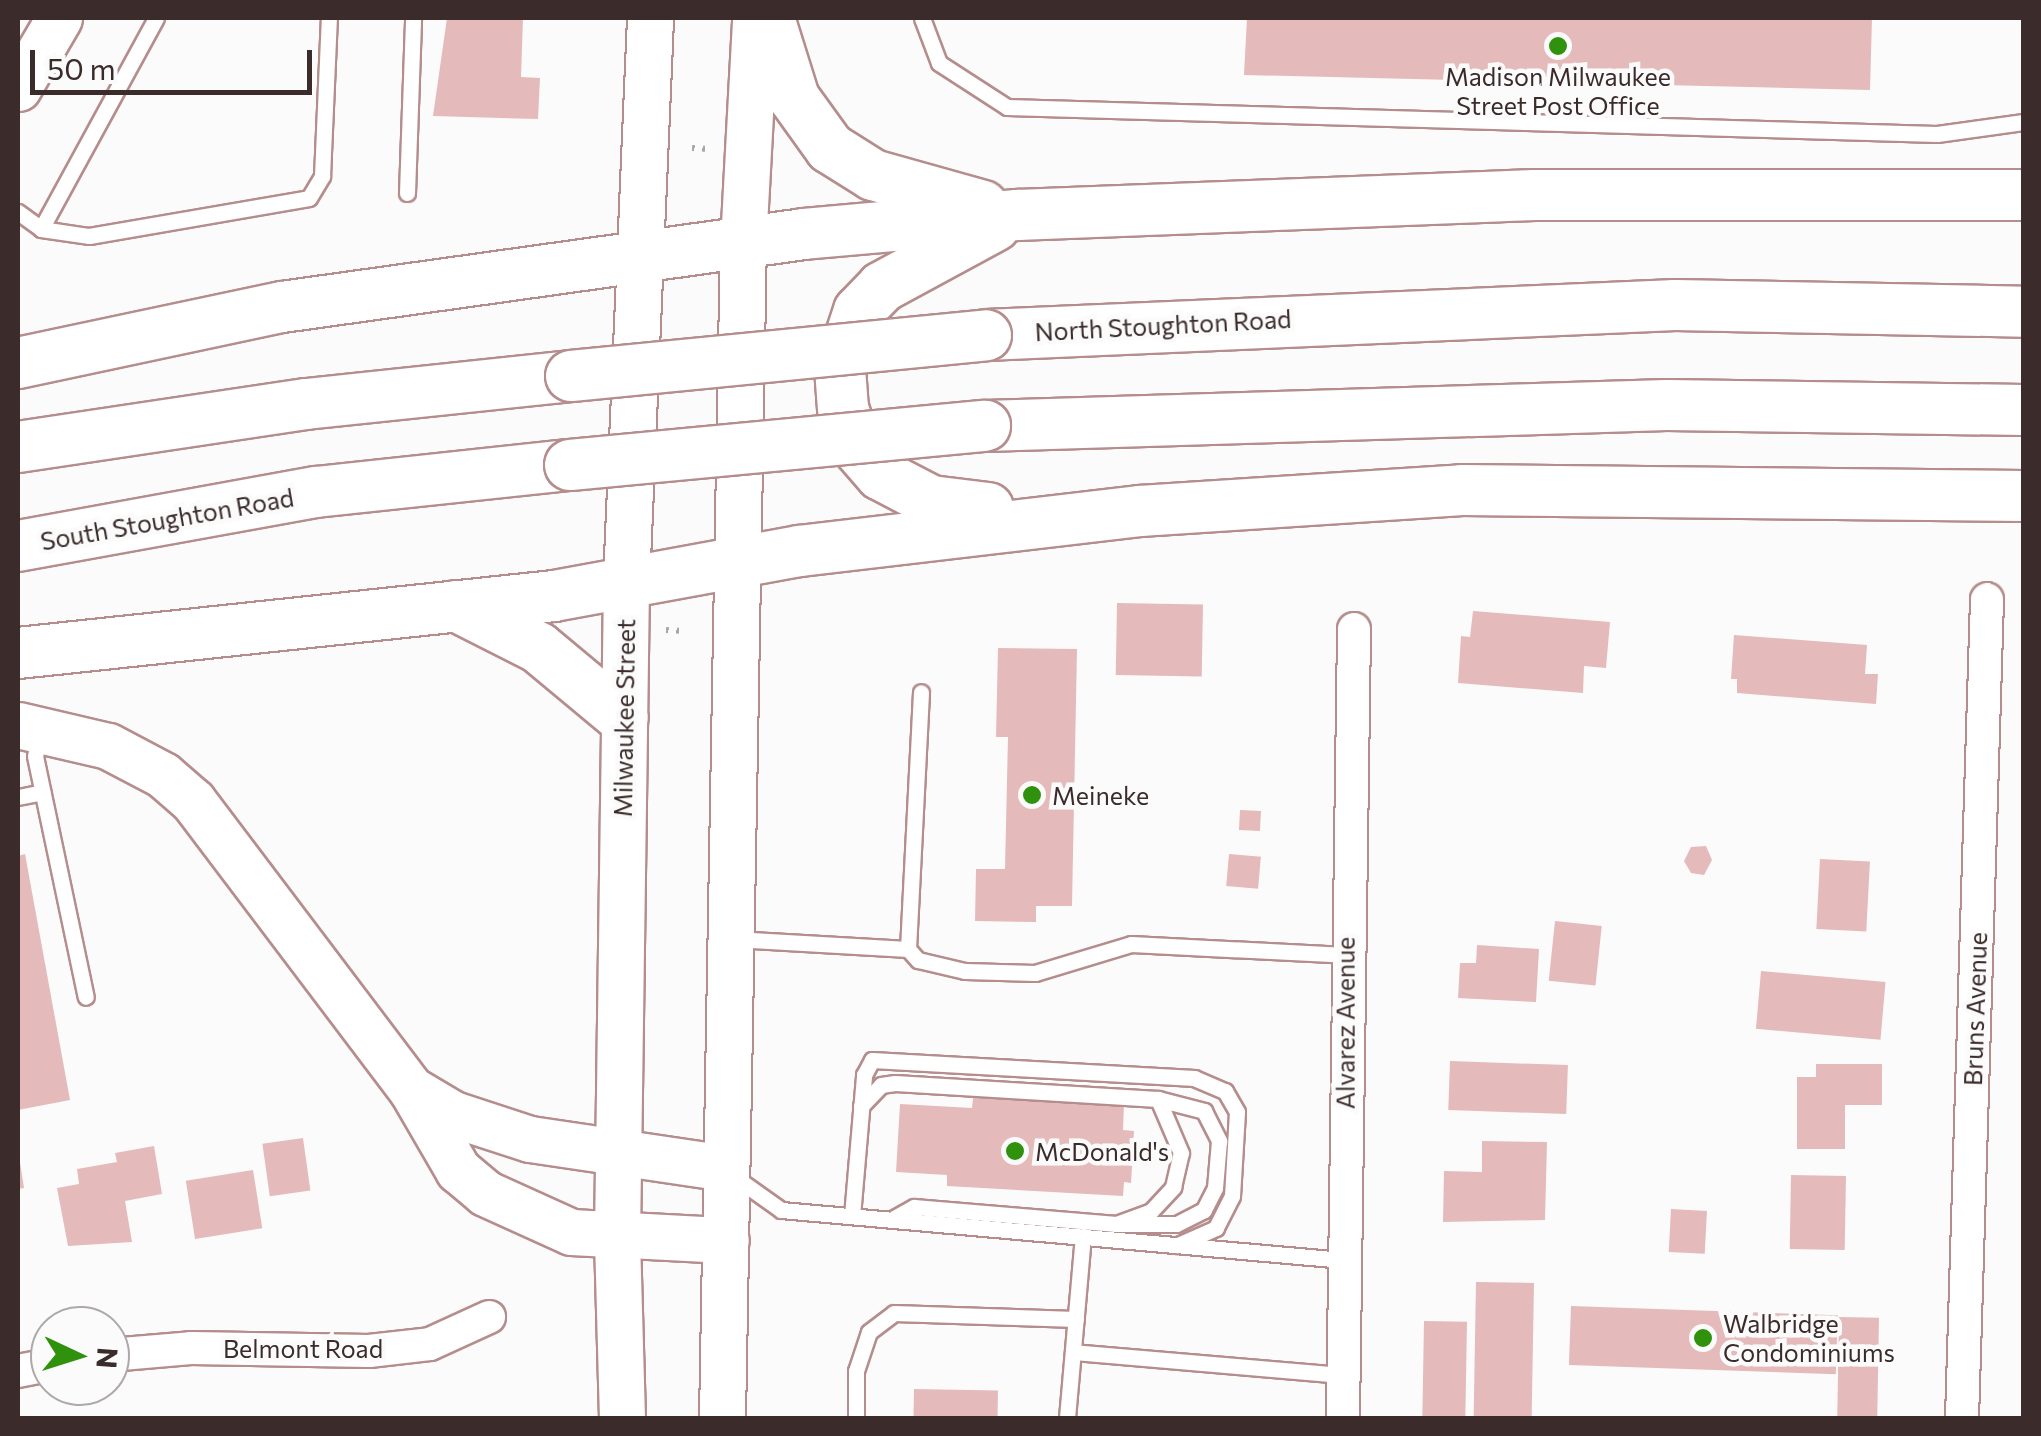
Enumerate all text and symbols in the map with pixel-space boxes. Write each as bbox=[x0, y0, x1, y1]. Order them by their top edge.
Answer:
scale bar bbox=[35, 30, 318, 92]
marker: Madison Milwaukee Street Post Office bbox=[1547, 35, 1569, 57]
text: 50 m bbox=[47, 49, 116, 86]
place label: Madison Milwaukee Street Post Office bbox=[1445, 62, 1671, 121]
street label: North Stoughton Road bbox=[1034, 303, 1292, 347]
street label: South Stoughton Road bbox=[38, 482, 296, 556]
street label: Milwaukee Street bbox=[607, 619, 641, 817]
place label: Meineke bbox=[1052, 780, 1149, 810]
marker: Meineke bbox=[1021, 784, 1043, 806]
street label: Bruns Avenue bbox=[1957, 932, 1993, 1086]
street label: Alvarez Avenue bbox=[1330, 937, 1360, 1109]
place label: McDonald's bbox=[1035, 1136, 1169, 1166]
marker: McDonald's bbox=[1004, 1140, 1026, 1162]
north arrow bbox=[30, 1306, 130, 1406]
place label: Walbridge Condominiums bbox=[1723, 1309, 1895, 1368]
marker: Walbridge Condominiums bbox=[1692, 1327, 1714, 1349]
street label: Belmont Road bbox=[223, 1333, 383, 1363]
text: N bbox=[90, 1346, 126, 1370]

